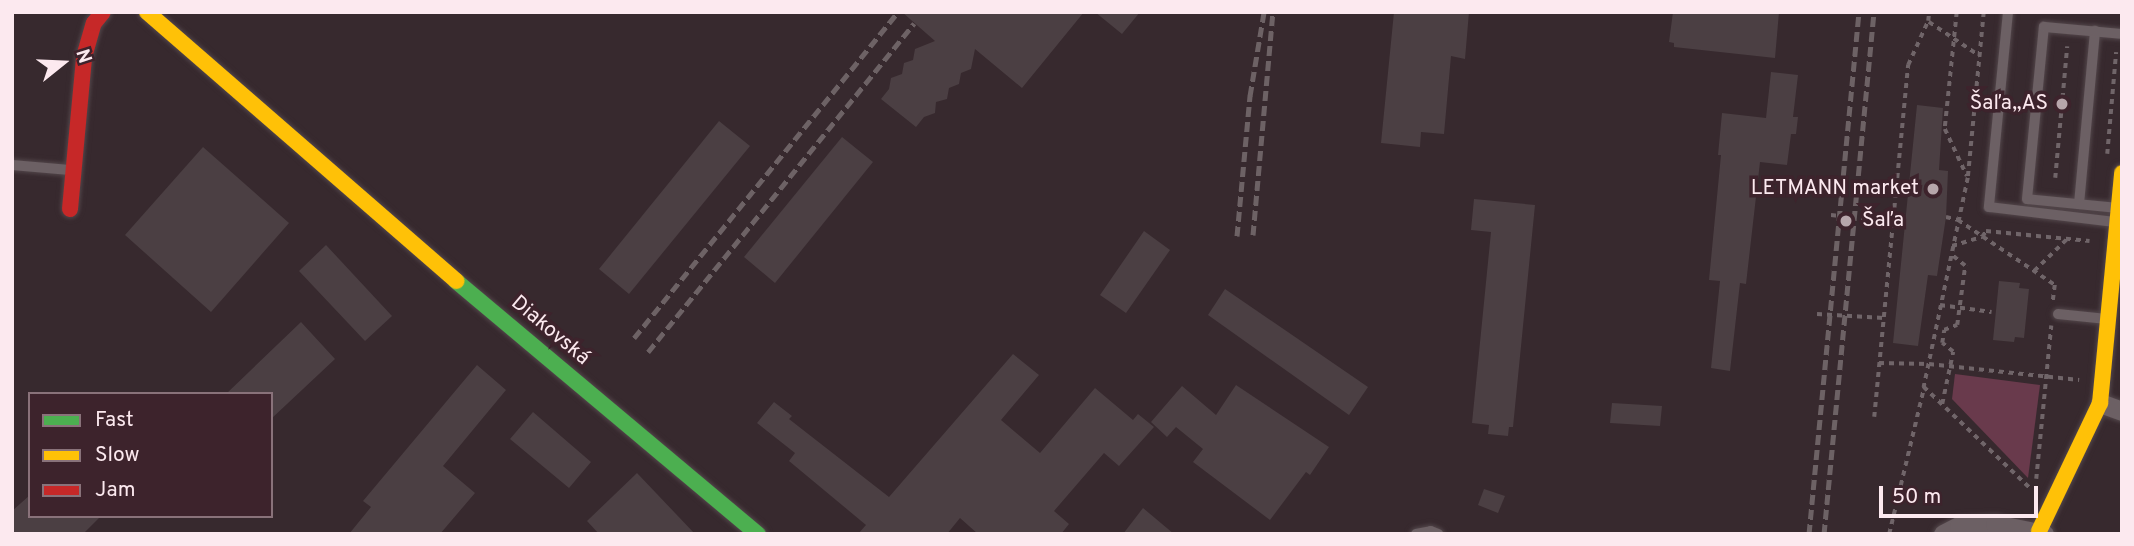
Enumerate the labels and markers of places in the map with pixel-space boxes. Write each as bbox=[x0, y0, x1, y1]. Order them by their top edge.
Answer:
place label: Šaľa,,AS bbox=[1970, 91, 2048, 117]
marker: Šaľa,,AS bbox=[2054, 96, 2070, 112]
place label: LETMANN market bbox=[1751, 176, 1919, 202]
marker: LETMANN market bbox=[1925, 181, 1941, 197]
place label: Šaľa bbox=[1862, 208, 1904, 234]
marker: Šaľa bbox=[1836, 211, 1856, 231]

